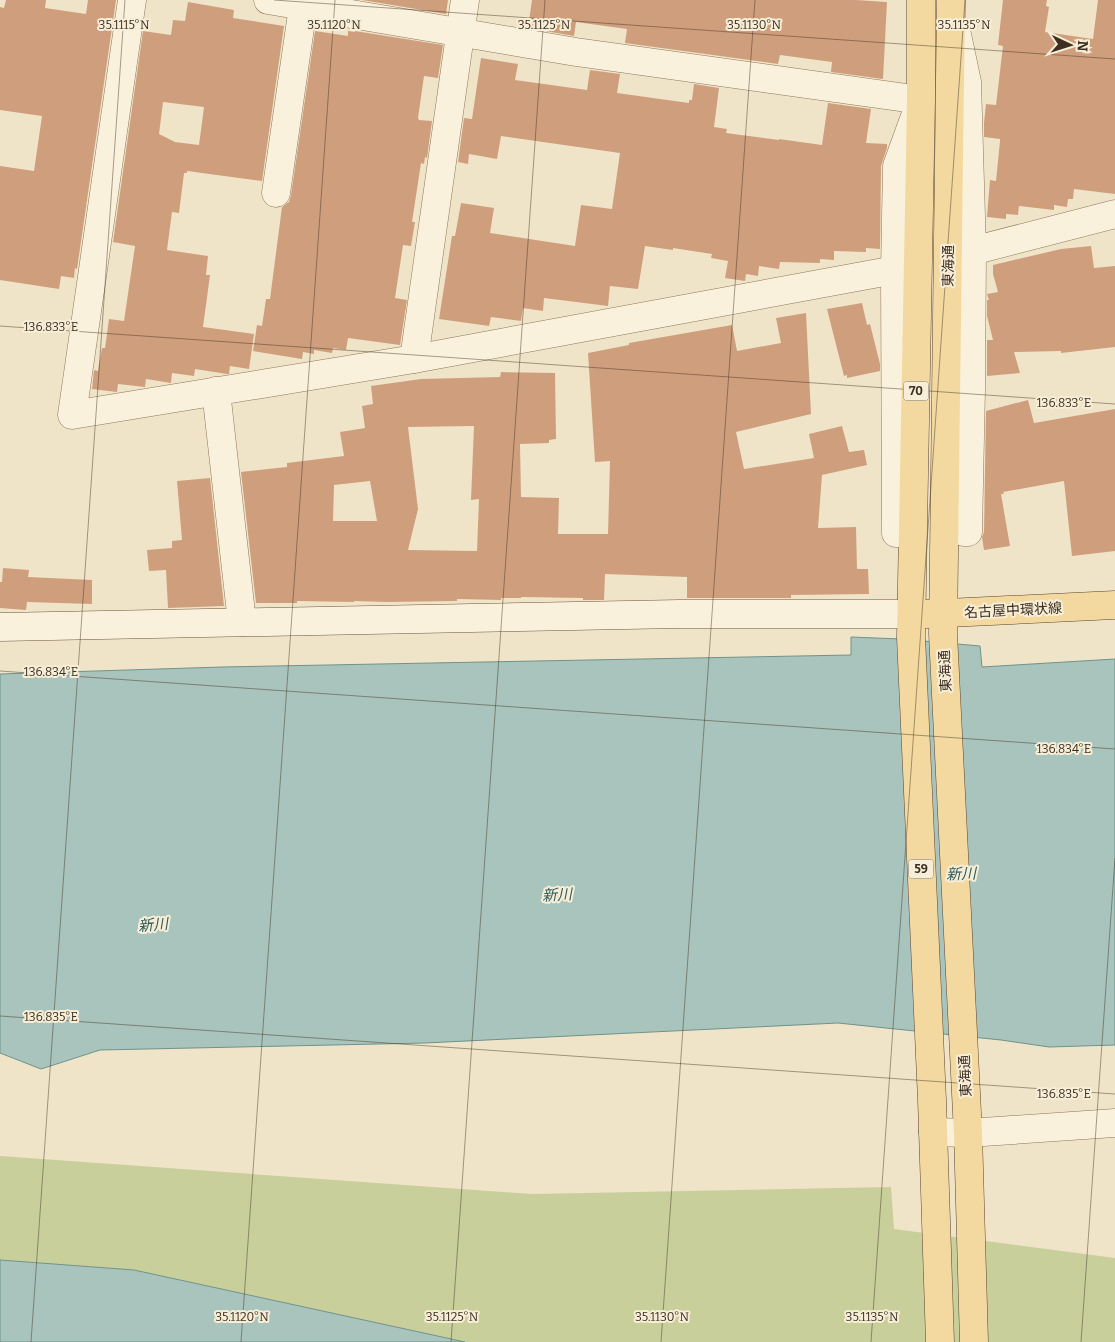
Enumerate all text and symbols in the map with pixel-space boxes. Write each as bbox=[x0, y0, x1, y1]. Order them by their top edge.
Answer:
text: 35.1115°N bbox=[99, 18, 150, 32]
text: 35.1120°N bbox=[307, 18, 361, 32]
text: 35.1125°N bbox=[518, 18, 571, 32]
text: 35.1130°N bbox=[727, 18, 782, 32]
text: 35.1135°N bbox=[938, 18, 991, 32]
north arrow bbox=[1045, 20, 1095, 70]
text: N bbox=[1074, 40, 1091, 52]
street label: 東海通 bbox=[940, 245, 957, 287]
text: 136.833°E bbox=[24, 320, 78, 334]
road number: 70 bbox=[904, 382, 928, 401]
text: 136.833°E bbox=[1037, 396, 1091, 410]
street label: 名古屋中環状線 bbox=[964, 599, 1062, 622]
street label: 東海通 bbox=[936, 650, 955, 692]
text: 136.834°E bbox=[24, 665, 78, 679]
text: 136.834°E bbox=[1037, 742, 1091, 756]
road number: 59 bbox=[908, 860, 934, 879]
water label: 新川 bbox=[946, 864, 978, 884]
water label: 新川 bbox=[542, 885, 574, 905]
water label: 新川 bbox=[137, 915, 171, 935]
text: 136.835°E bbox=[24, 1010, 78, 1024]
street label: 東海通 bbox=[956, 1055, 975, 1097]
text: 136.835°E bbox=[1037, 1087, 1091, 1101]
text: 35.1120°N bbox=[215, 1310, 269, 1324]
text: 35.1125°N bbox=[426, 1310, 479, 1324]
text: 35.1130°N bbox=[635, 1310, 690, 1324]
text: 35.1135°N bbox=[846, 1310, 899, 1324]

